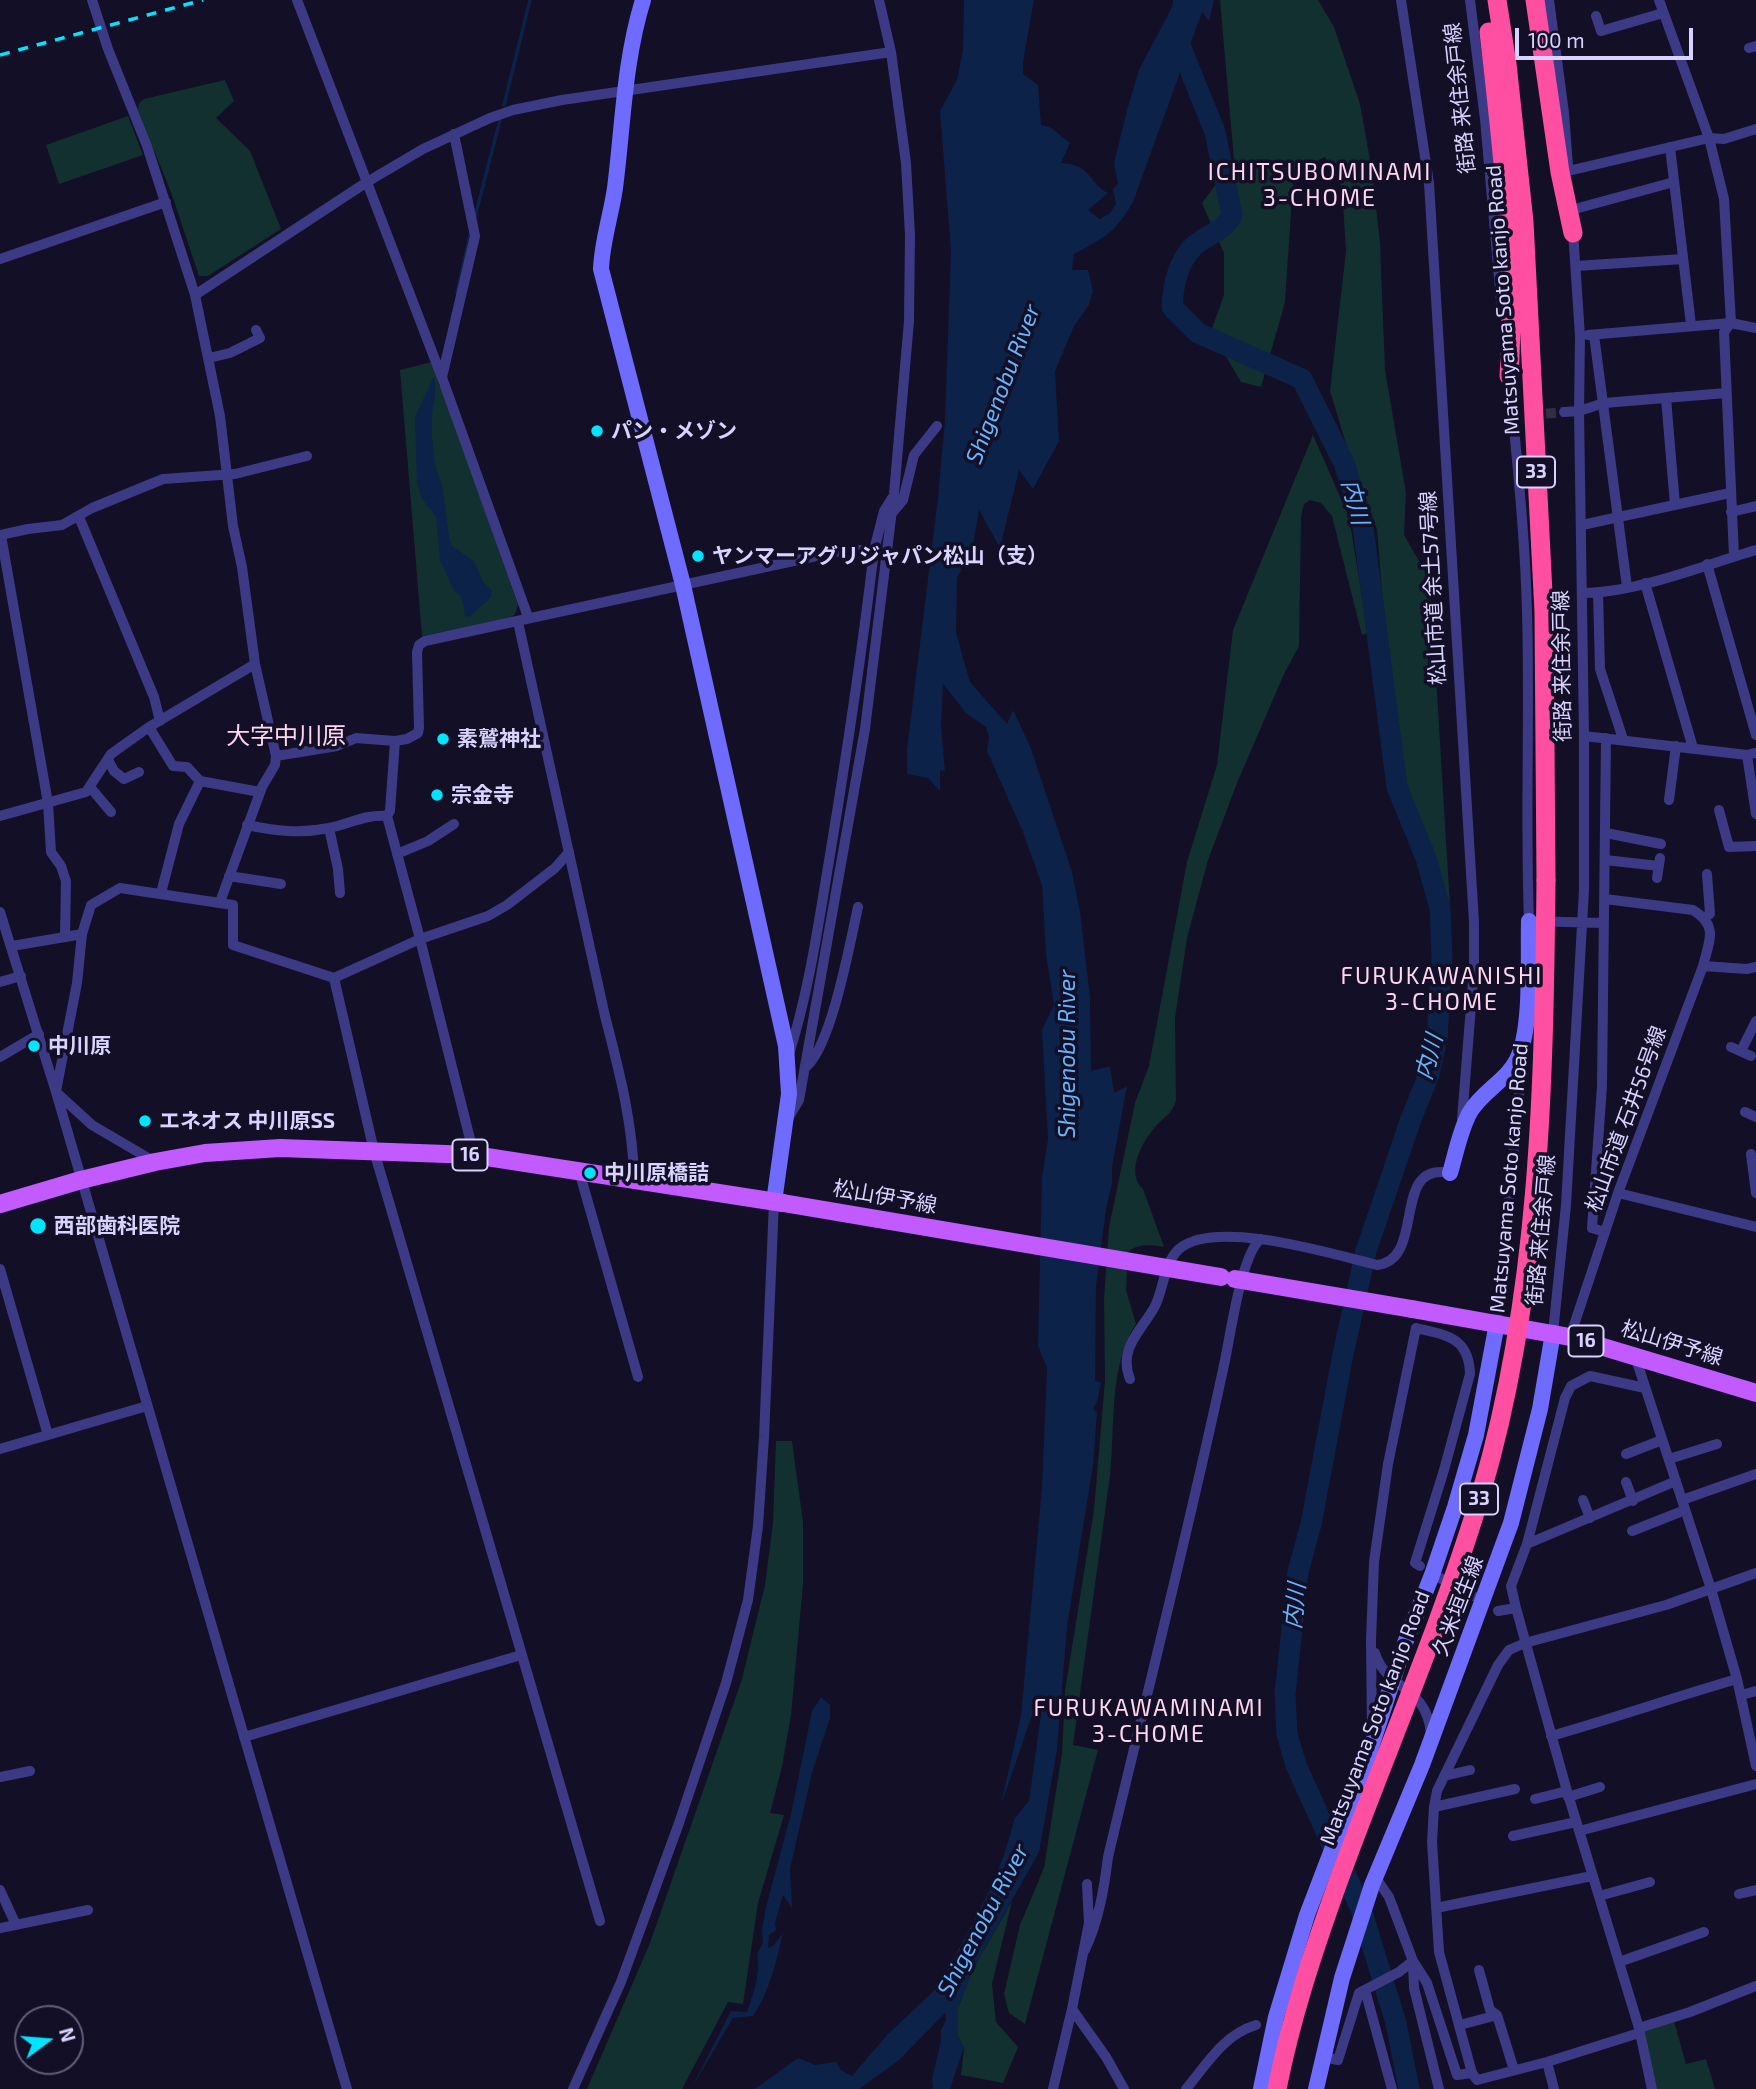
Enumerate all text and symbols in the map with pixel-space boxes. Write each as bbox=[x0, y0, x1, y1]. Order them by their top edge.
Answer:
scale bar bbox=[1518, 14, 1696, 58]
street label: 街路 来住余戸線 bbox=[1440, 21, 1480, 175]
text: 100 m bbox=[1528, 27, 1585, 52]
district label: ICHITSUBOMINAMI 3-CHOME bbox=[1210, 158, 1430, 212]
street label: Matsuyama Soto kanjo Road bbox=[1481, 164, 1525, 436]
water label: Shigenobu River bbox=[960, 300, 1046, 468]
place label: パン・メゾン bbox=[611, 418, 737, 444]
marker: パン・メゾン bbox=[589, 423, 605, 439]
road number: 33 bbox=[1517, 457, 1555, 488]
water label: 内川 bbox=[1336, 476, 1374, 528]
street label: 松山市道 余土57号線 bbox=[1415, 490, 1451, 686]
place label: ヤンマーアグリジャパン松山（支） bbox=[712, 543, 1048, 569]
marker: ヤンマーアグリジャパン松山（支） bbox=[690, 548, 706, 564]
street label: 街路 来住余戸線 bbox=[1548, 590, 1576, 742]
district label: 大字中川原 bbox=[226, 722, 346, 750]
place label: 素鷲神社 bbox=[457, 726, 541, 752]
marker: 素鷲神社 bbox=[435, 731, 451, 747]
place label: 宗金寺 bbox=[451, 782, 514, 808]
marker: 宗金寺 bbox=[429, 787, 445, 803]
district label: FURUKAWANISHI 3-CHOME bbox=[1342, 962, 1542, 1016]
water label: Shigenobu River bbox=[1053, 970, 1081, 1138]
street label: 松山市道 石井56号線 bbox=[1581, 1023, 1671, 1215]
water label: 内川 bbox=[1410, 1031, 1448, 1083]
place label: 中川原 bbox=[48, 1033, 111, 1059]
marker: 中川原 bbox=[26, 1038, 42, 1054]
street label: Matsuyama Soto kanjo Road bbox=[1485, 1042, 1533, 1314]
place label: エネオス 中川原SS bbox=[159, 1108, 335, 1134]
marker: エネオス 中川原SS bbox=[137, 1113, 153, 1129]
road number: 16 bbox=[452, 1140, 488, 1170]
street label: 街路 来住余戸線 bbox=[1522, 1153, 1560, 1307]
place label: 中川原橋詰 bbox=[604, 1160, 709, 1186]
marker: 中川原橋詰 bbox=[582, 1165, 598, 1181]
street label: 松山伊予線 bbox=[831, 1175, 939, 1219]
place label: 西部歯科医院 bbox=[54, 1213, 180, 1239]
marker: 西部歯科医院 bbox=[28, 1216, 48, 1236]
street label: 松山伊予線 bbox=[1618, 1316, 1726, 1370]
road number: 16 bbox=[1568, 1326, 1604, 1357]
road number: 33 bbox=[1460, 1484, 1498, 1514]
street label: 久米垣生線 bbox=[1427, 1552, 1489, 1660]
water label: 内川 bbox=[1279, 1582, 1311, 1630]
street label: Matsuyama Soto kanjo Road bbox=[1315, 1587, 1435, 1849]
district label: FURUKAWAMINAMI 3-CHOME bbox=[1035, 1694, 1263, 1748]
water label: Shigenobu River bbox=[931, 1839, 1035, 2001]
north arrow bbox=[14, 2005, 84, 2075]
text: N bbox=[55, 2025, 81, 2044]

